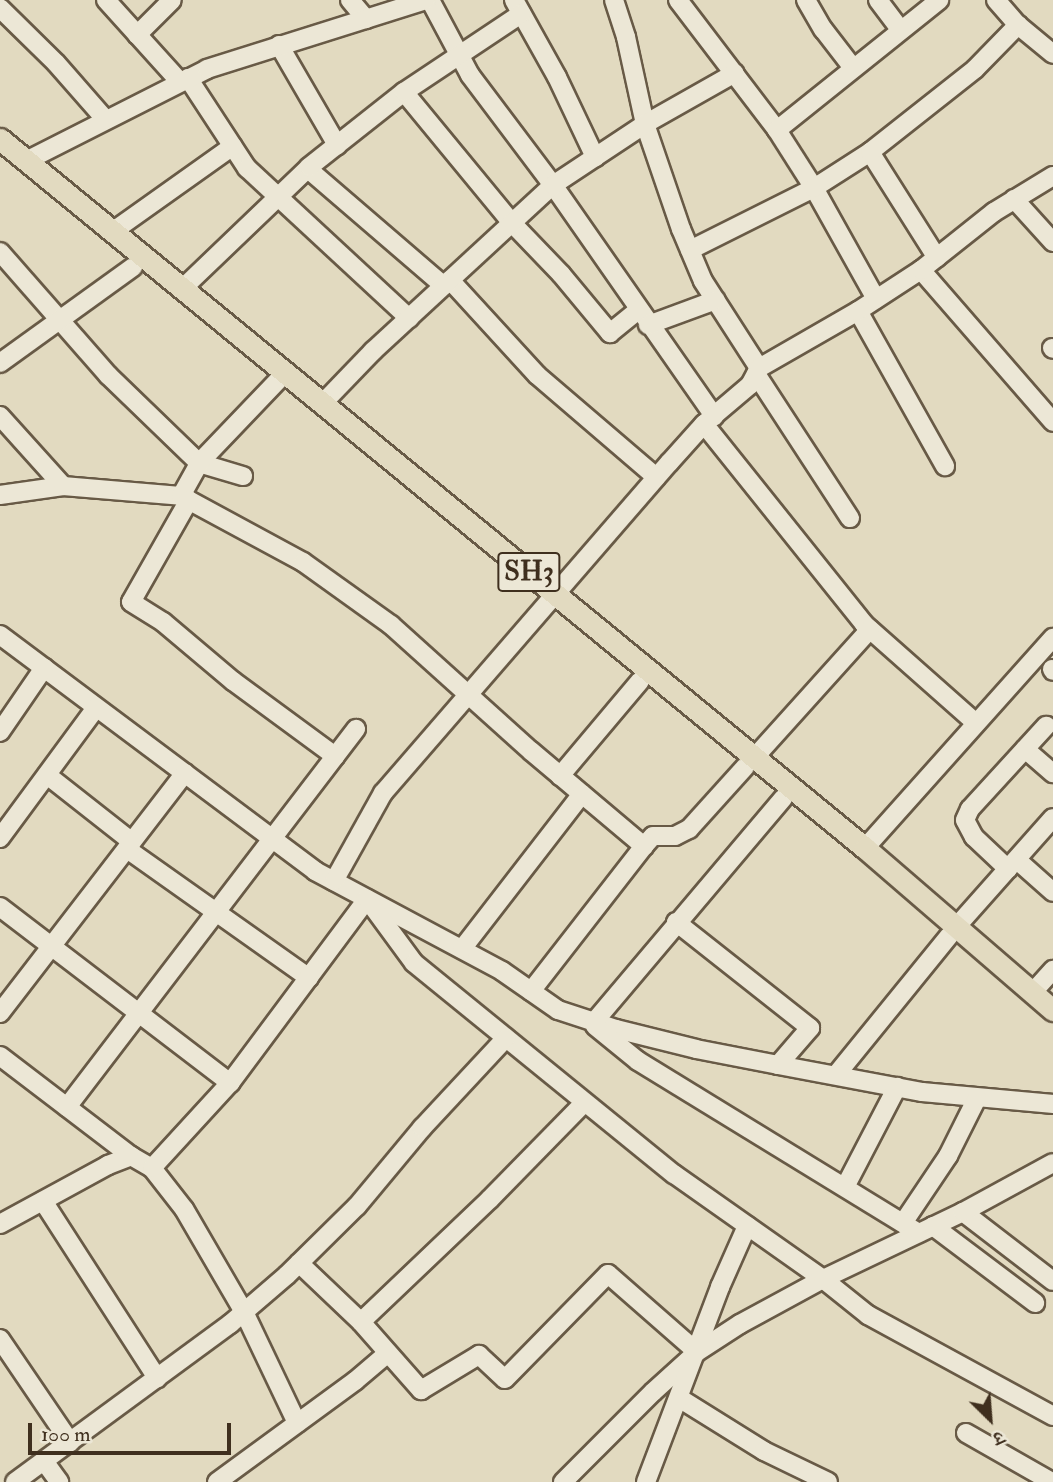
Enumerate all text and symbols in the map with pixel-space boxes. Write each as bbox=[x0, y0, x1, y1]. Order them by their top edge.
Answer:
road number: SH3 bbox=[496, 548, 562, 596]
north arrow bbox=[955, 1384, 1025, 1454]
scale bar bbox=[32, 1408, 234, 1452]
text: 100 m bbox=[41, 1421, 91, 1448]
text: उ bbox=[989, 1425, 1008, 1451]

